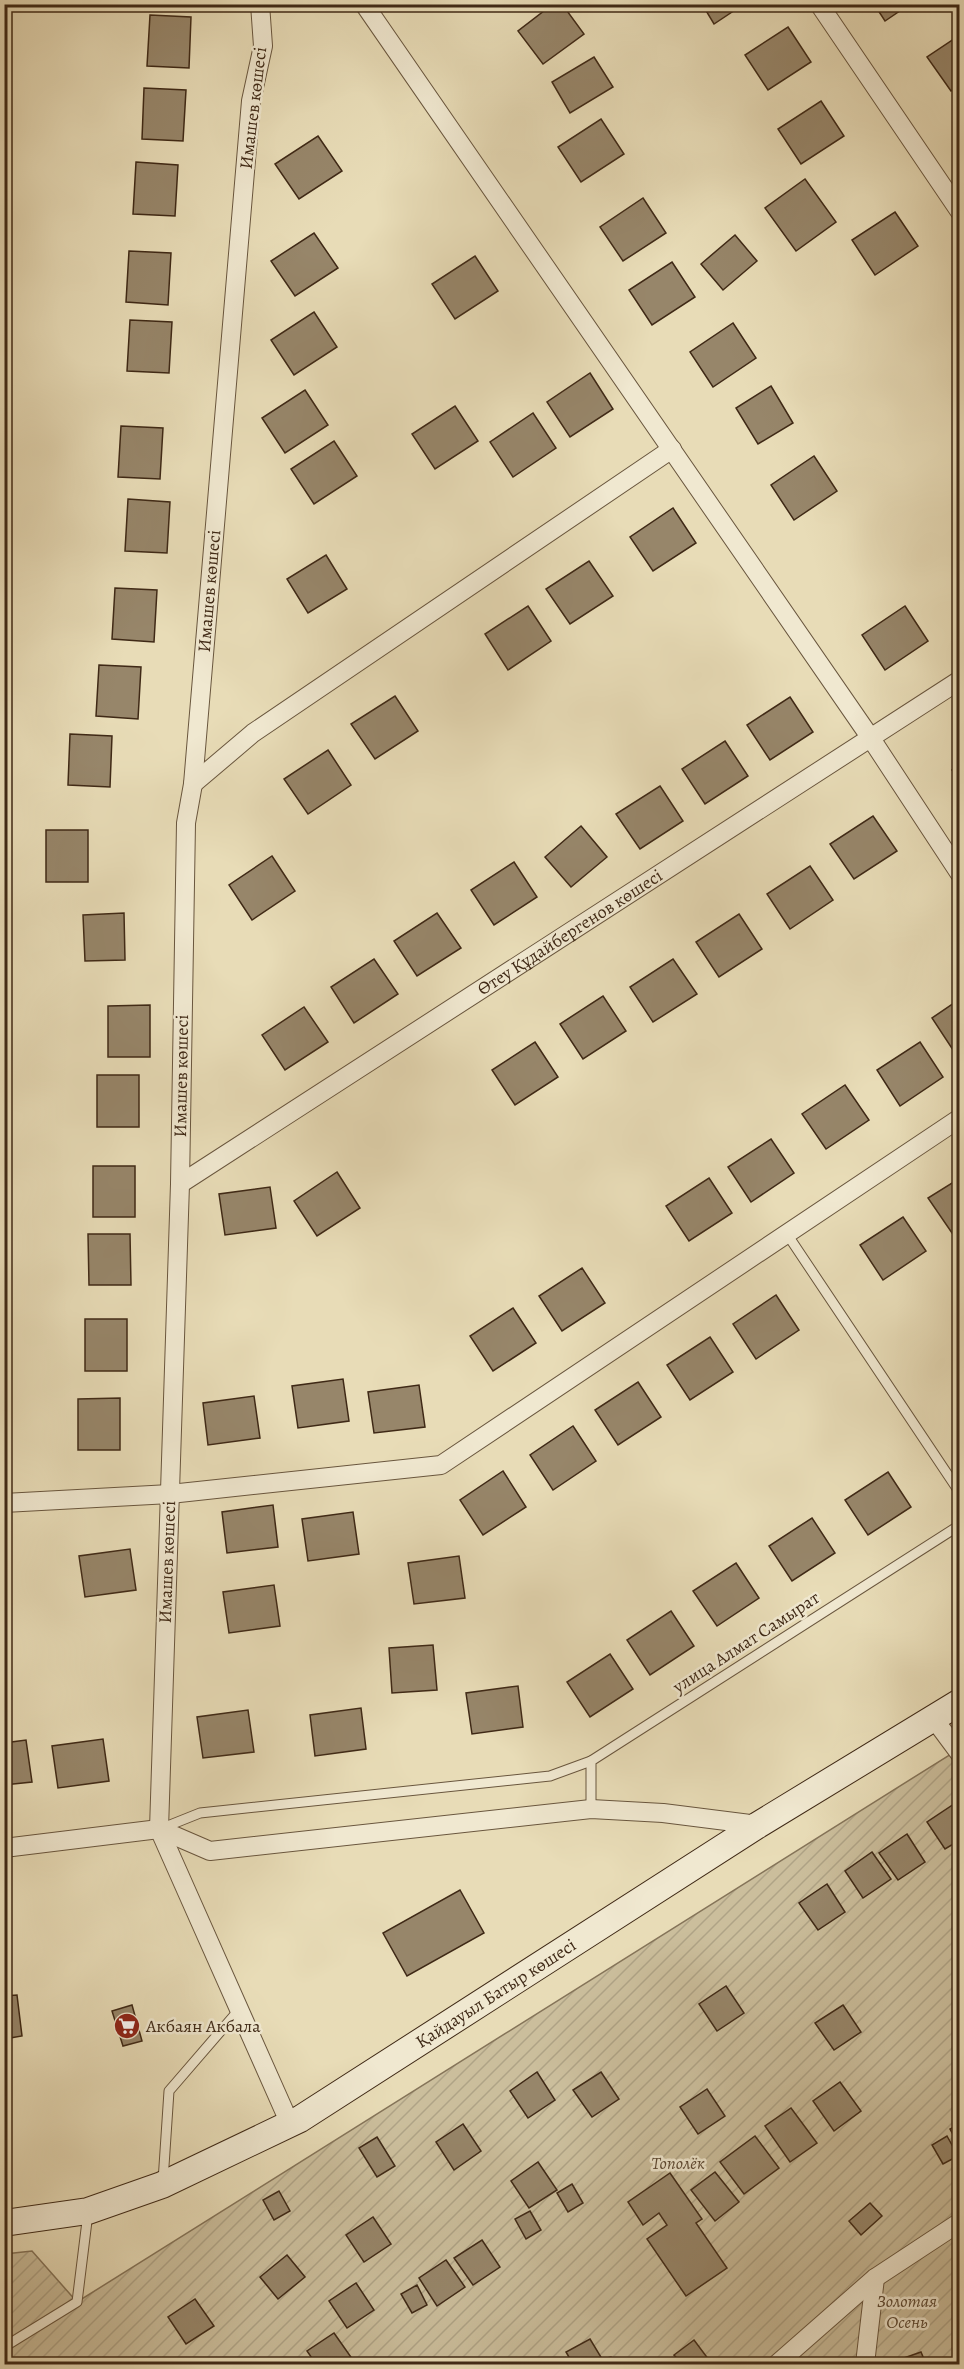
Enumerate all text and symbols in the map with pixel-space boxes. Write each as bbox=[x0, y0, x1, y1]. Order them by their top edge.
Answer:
street label: Имашев көшесі bbox=[234, 46, 272, 170]
street label: Имашев көшесі bbox=[192, 529, 226, 653]
street label: Өтеу Құдайбергенов көшесі bbox=[472, 863, 667, 1001]
street label: Имашев көшесі bbox=[168, 1014, 194, 1138]
street label: Имашев көшесі bbox=[153, 1500, 181, 1624]
street label: улица Алмат Самырат bbox=[667, 1586, 824, 1699]
street label: Қайдауыл Батыр көшесі bbox=[411, 1933, 581, 2054]
supermarket icon: Акбаян Акбала bbox=[112, 2011, 142, 2041]
place label: Акбаян Акбала bbox=[145, 2014, 261, 2038]
park label: Тополёк bbox=[651, 2151, 705, 2175]
park label: Золотая Осень bbox=[877, 2289, 937, 2334]

